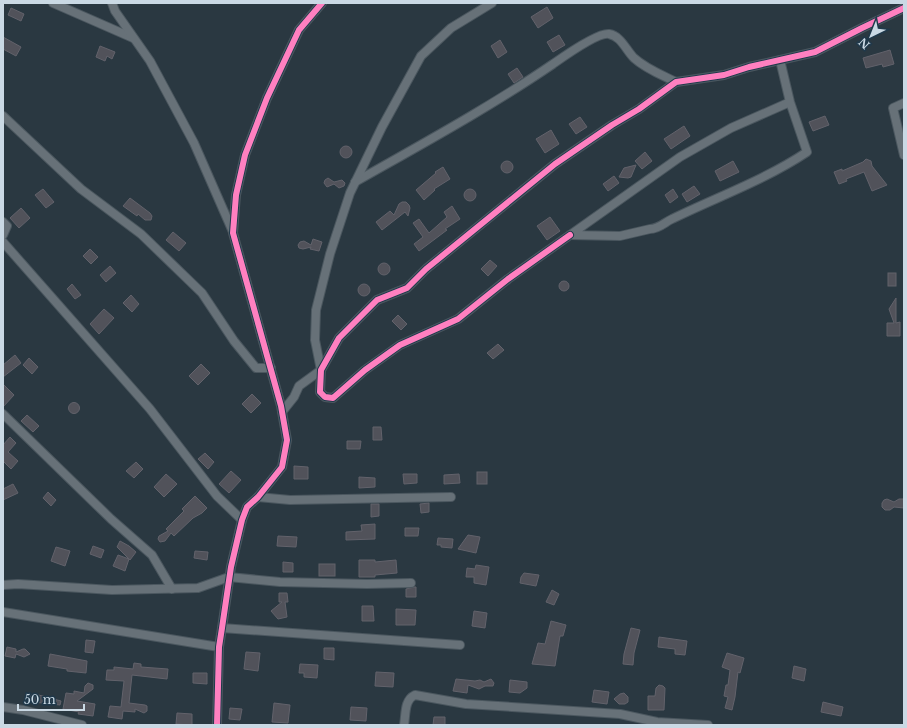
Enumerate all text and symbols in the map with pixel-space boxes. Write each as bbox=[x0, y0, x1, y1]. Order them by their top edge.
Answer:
north arrow bbox=[851, 16, 891, 56]
text: N bbox=[855, 34, 873, 52]
scale bar bbox=[18, 686, 84, 712]
text: 50 m bbox=[24, 692, 56, 707]

